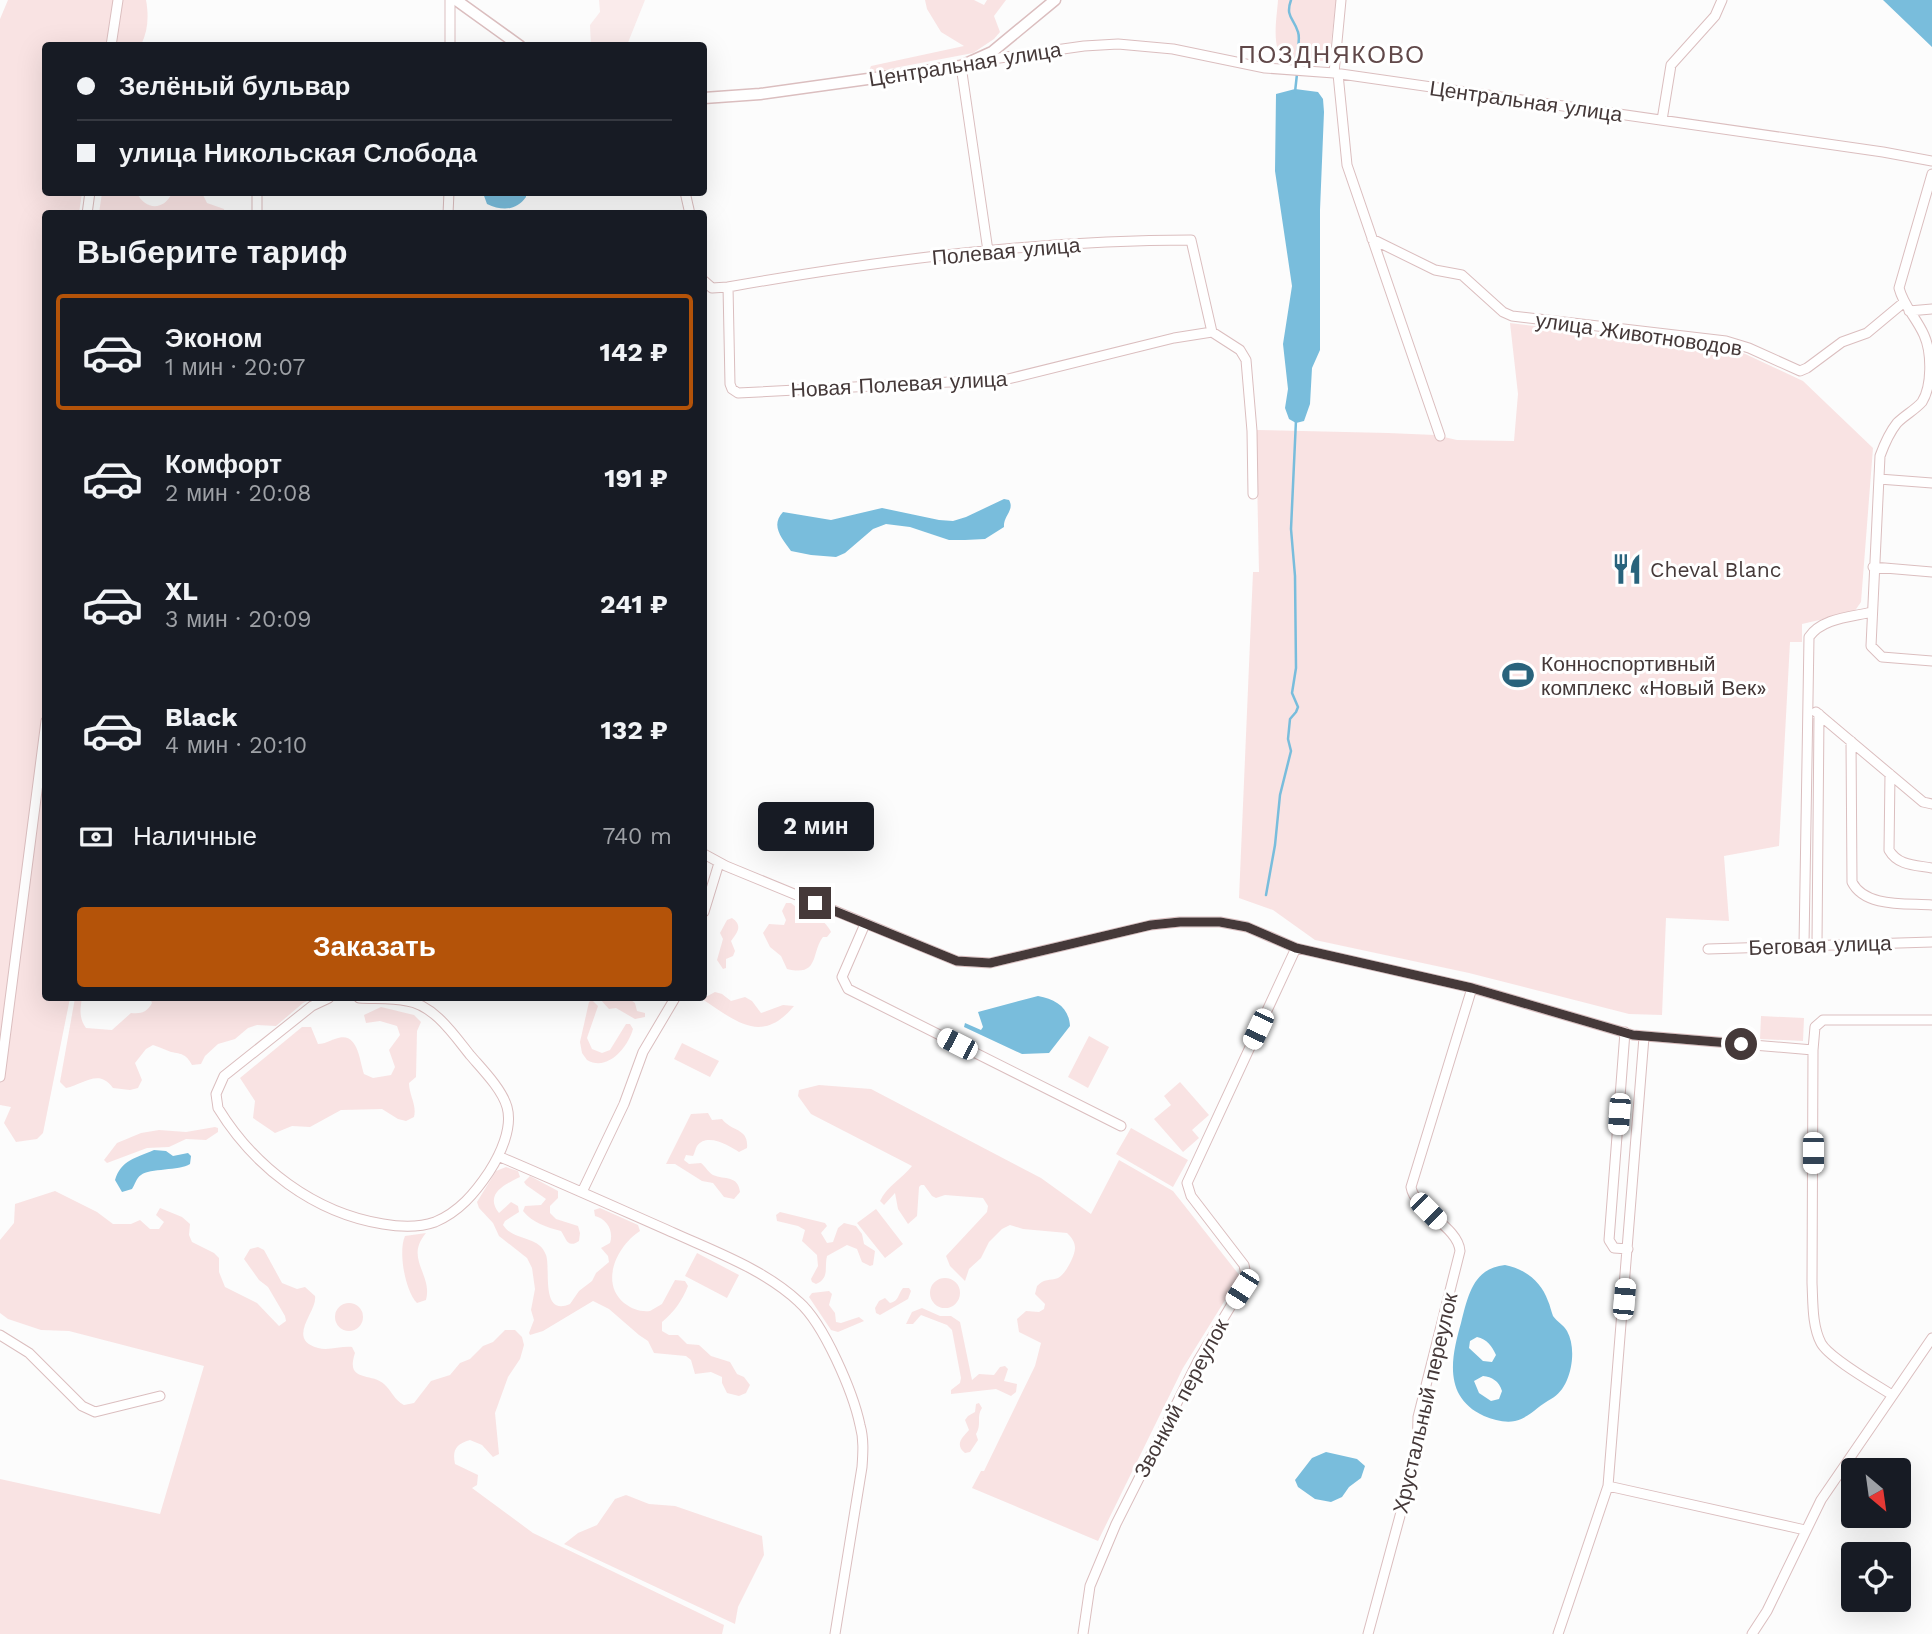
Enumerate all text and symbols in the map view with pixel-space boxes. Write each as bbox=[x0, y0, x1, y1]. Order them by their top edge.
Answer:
street label: Центральная улица bbox=[867, 36, 1063, 92]
district label: ПОЗДНЯКОВО bbox=[1238, 41, 1426, 69]
text: Зелёный бульвар bbox=[119, 71, 350, 101]
street label: Центральная улица bbox=[1428, 75, 1624, 127]
text: улица Никольская Слобода bbox=[119, 138, 477, 168]
street label: Полевая улица bbox=[931, 232, 1082, 270]
text: Выберите тариф bbox=[77, 233, 348, 271]
street label: улица Животноводов bbox=[1534, 307, 1744, 361]
icon: car bbox=[81, 321, 144, 384]
text: Эконом bbox=[165, 323, 263, 353]
text: 142 ₽ bbox=[599, 337, 668, 367]
text: 1 мин · 20:07 bbox=[165, 354, 305, 381]
street label: Новая Полевая улица bbox=[790, 366, 1008, 402]
icon: car bbox=[81, 447, 144, 510]
text: Комфорт bbox=[165, 449, 282, 479]
text: 191 ₽ bbox=[604, 463, 668, 493]
text: 2 мин · 20:08 bbox=[165, 480, 312, 507]
restaurant icon: Cheval Blanc bbox=[1610, 552, 1644, 586]
place label: Cheval Blanc bbox=[1650, 557, 1781, 582]
icon: car bbox=[81, 573, 144, 636]
text: XL bbox=[165, 576, 198, 606]
text: 241 ₽ bbox=[600, 589, 668, 619]
text: 3 мин · 20:09 bbox=[165, 606, 312, 633]
place label: Конноспортивный комплекс «Новый Век» bbox=[1541, 651, 1767, 700]
sports icon: Конноспортивный комплекс «Новый Век» bbox=[1501, 658, 1535, 692]
icon: car bbox=[81, 699, 144, 762]
text: Black bbox=[165, 702, 237, 732]
text: 132 ₽ bbox=[601, 715, 668, 745]
text: 4 мин · 20:10 bbox=[165, 732, 307, 759]
callout: 2 мин bbox=[757, 802, 873, 850]
text: 2 мин bbox=[783, 813, 849, 840]
icon: cash bbox=[77, 818, 115, 856]
text: Наличные bbox=[133, 821, 257, 851]
text: 740 m bbox=[603, 823, 672, 850]
route end bbox=[799, 887, 831, 919]
button: Заказать bbox=[77, 907, 672, 987]
street label: Беговая улица bbox=[1748, 930, 1892, 960]
car bbox=[1240, 1006, 1277, 1052]
car bbox=[934, 1025, 981, 1063]
route start bbox=[1725, 1028, 1757, 1060]
car bbox=[1608, 1092, 1631, 1136]
car bbox=[1803, 1132, 1824, 1174]
car bbox=[1406, 1189, 1451, 1233]
car bbox=[1222, 1266, 1263, 1312]
car bbox=[1612, 1277, 1637, 1321]
street label: Хрустальный переулок bbox=[1387, 1289, 1463, 1516]
street label: Звонкий переулок bbox=[1129, 1314, 1234, 1482]
north arrow bbox=[1841, 1458, 1911, 1528]
map controls bbox=[1841, 1458, 1911, 1612]
button: locate bbox=[1841, 1542, 1911, 1612]

